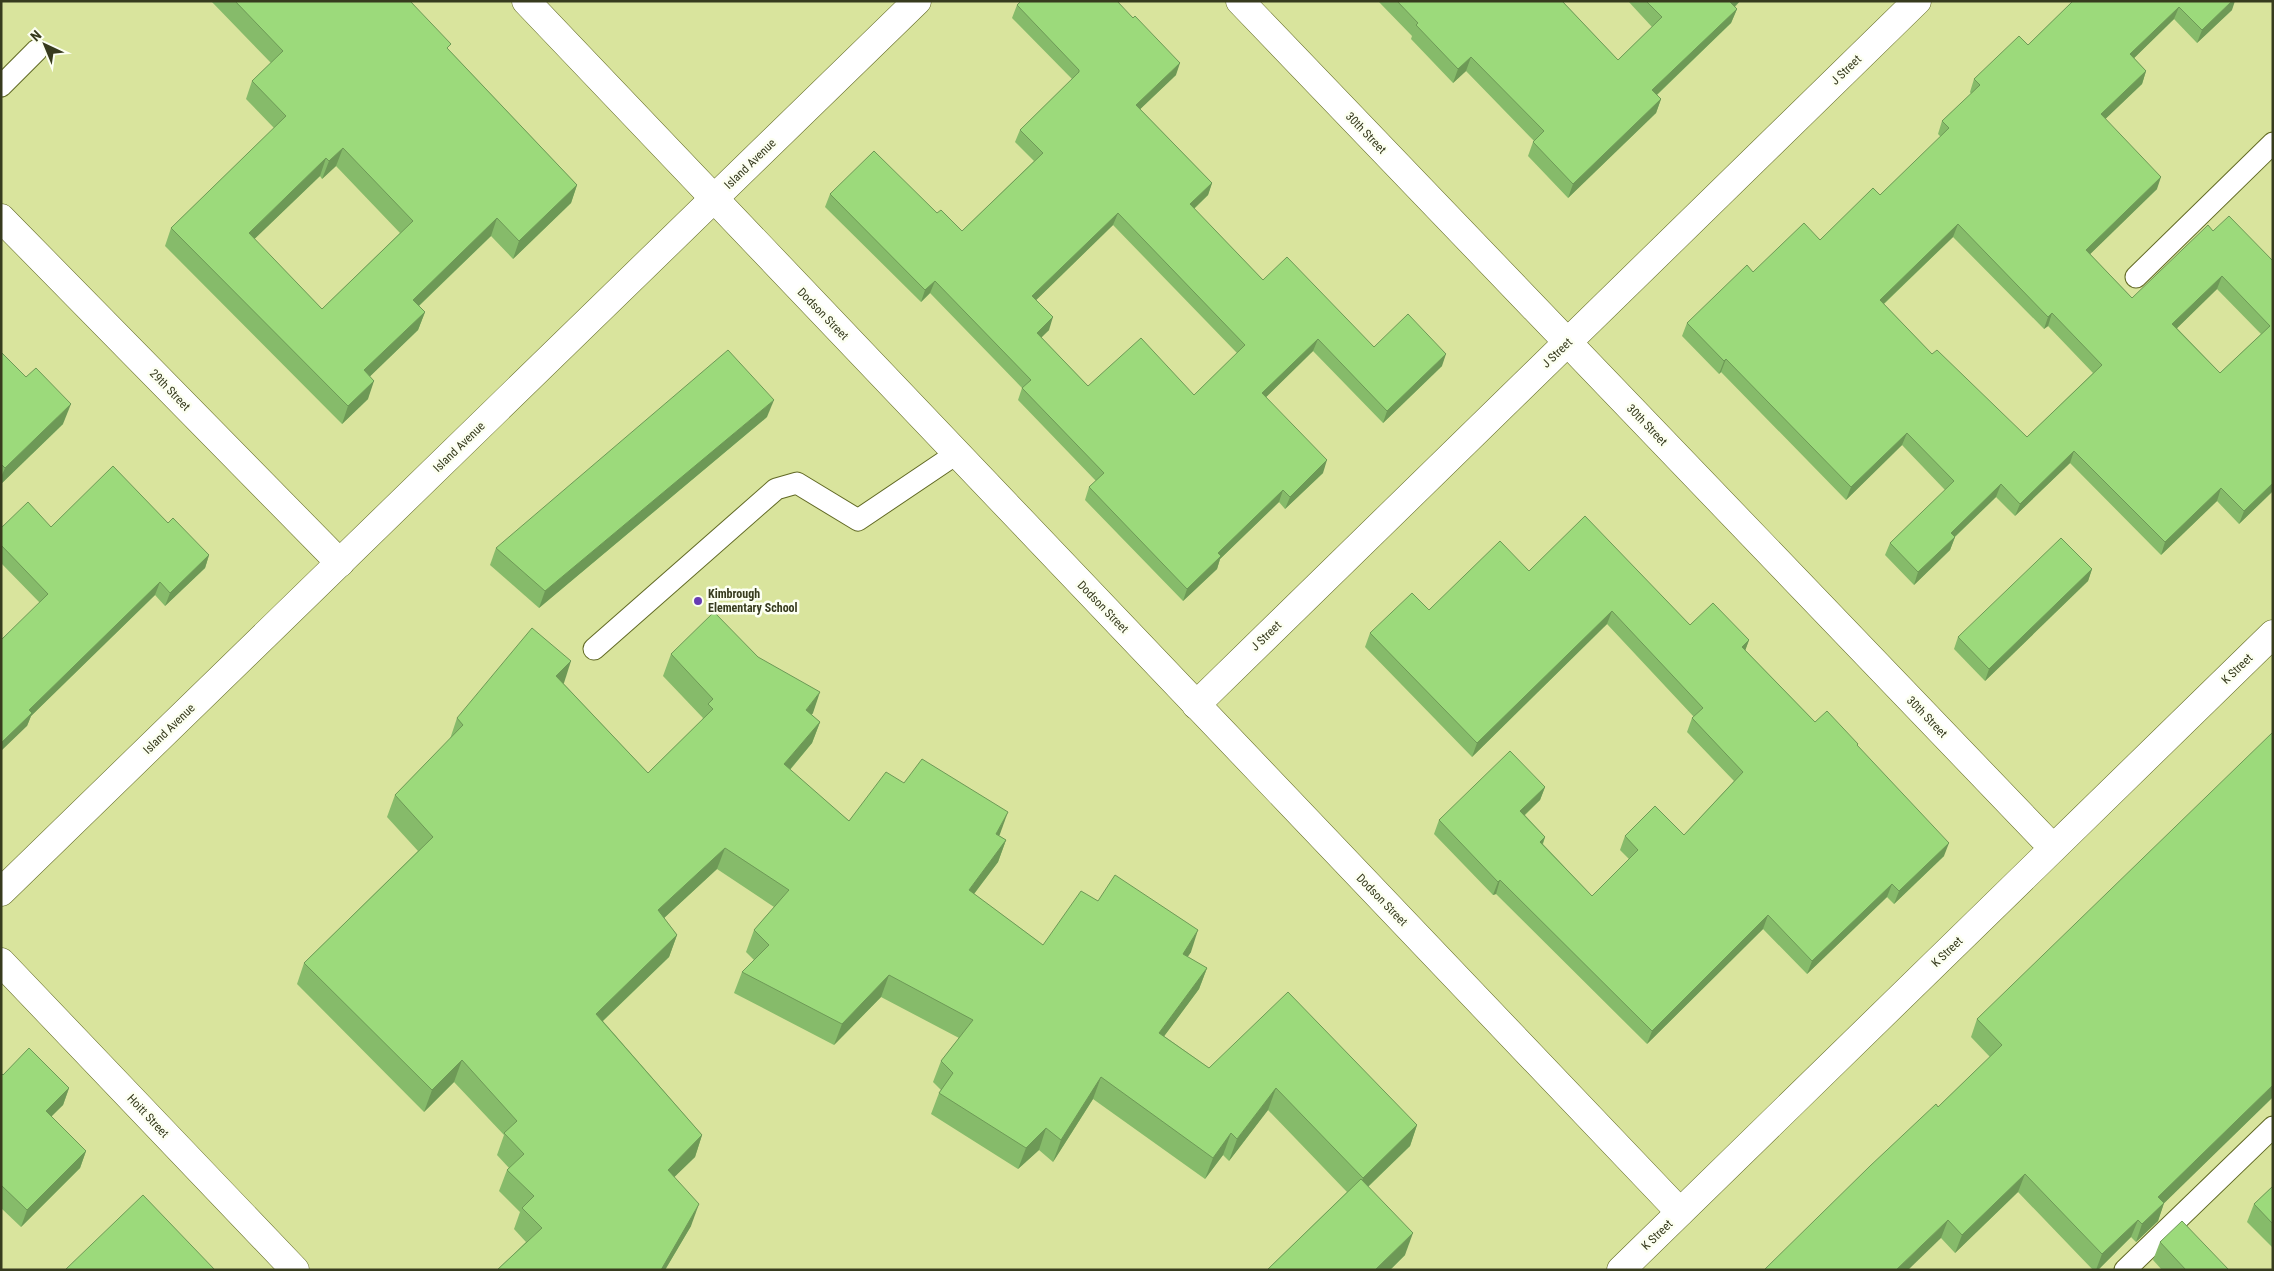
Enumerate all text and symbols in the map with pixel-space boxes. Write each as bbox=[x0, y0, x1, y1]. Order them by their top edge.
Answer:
north arrow bbox=[20, 20, 70, 70]
text: N bbox=[27, 27, 45, 44]
street label: J Street bbox=[1828, 52, 1864, 88]
street label: 30th Street bbox=[1343, 109, 1389, 157]
street label: Island Avenue bbox=[721, 136, 779, 192]
street label: Dodson Street bbox=[795, 285, 852, 343]
street label: J Street bbox=[1539, 335, 1575, 371]
street label: 29th Street bbox=[147, 366, 193, 414]
street label: 30th Street bbox=[1624, 401, 1670, 449]
street label: Island Avenue bbox=[430, 419, 488, 475]
street label: Dodson Street bbox=[1075, 578, 1132, 636]
place label: Kimbrough Elementary School bbox=[708, 587, 798, 615]
marker: Kimbrough Elementary School bbox=[692, 595, 704, 607]
street label: J Street bbox=[1248, 618, 1284, 654]
street label: K Street bbox=[2219, 651, 2256, 687]
street label: 30th Street bbox=[1904, 693, 1950, 741]
street label: Island Avenue bbox=[140, 701, 198, 757]
street label: Dodson Street bbox=[1354, 871, 1411, 929]
street label: K Street bbox=[1929, 934, 1966, 970]
street label: Hoitt Street bbox=[124, 1091, 172, 1141]
street label: K Street bbox=[1639, 1217, 1676, 1253]

